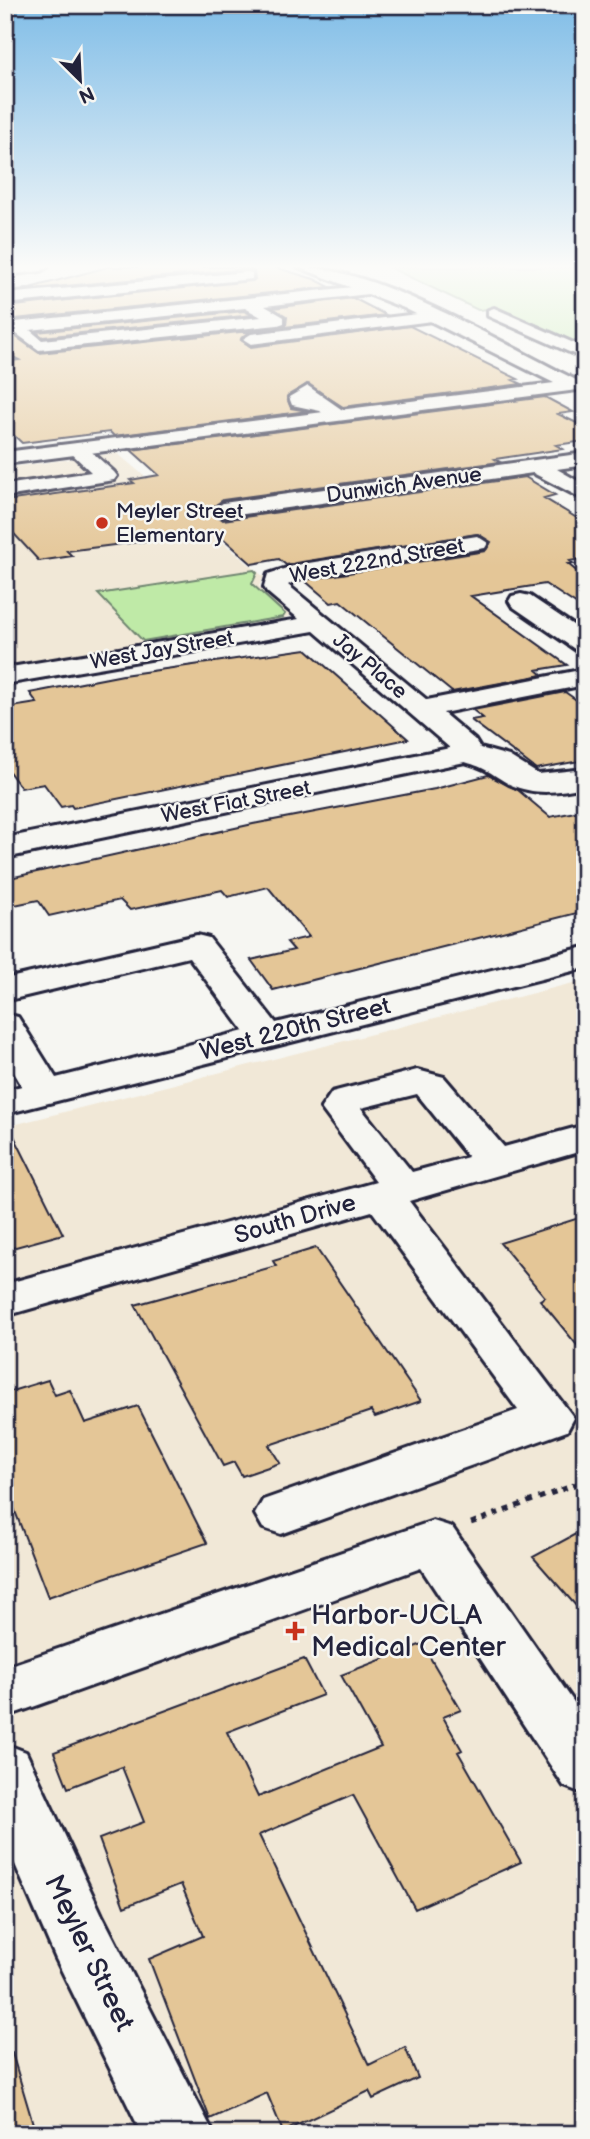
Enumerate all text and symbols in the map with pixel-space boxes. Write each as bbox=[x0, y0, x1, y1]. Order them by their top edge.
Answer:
north arrow bbox=[46, 46, 116, 116]
text: N bbox=[75, 81, 98, 108]
street label: Dunwich Avenue bbox=[325, 462, 483, 508]
place label: Meyler Street Elementary bbox=[116, 499, 244, 548]
marker: Meyler Street Elementary bbox=[94, 515, 110, 531]
street label: West 222nd Street bbox=[288, 533, 467, 589]
street label: West Jay Street bbox=[88, 625, 236, 675]
street label: Jay Place bbox=[328, 628, 412, 704]
street label: West Fiat Street bbox=[159, 775, 313, 829]
street label: West 220th Street bbox=[197, 991, 394, 1067]
street label: South Drive bbox=[231, 1188, 359, 1250]
place label: Harbor-UCLA Medical Center bbox=[311, 1599, 507, 1664]
marker: Harbor-UCLA Medical Center bbox=[285, 1621, 305, 1641]
street label: Meyler Street bbox=[37, 1869, 141, 2037]

